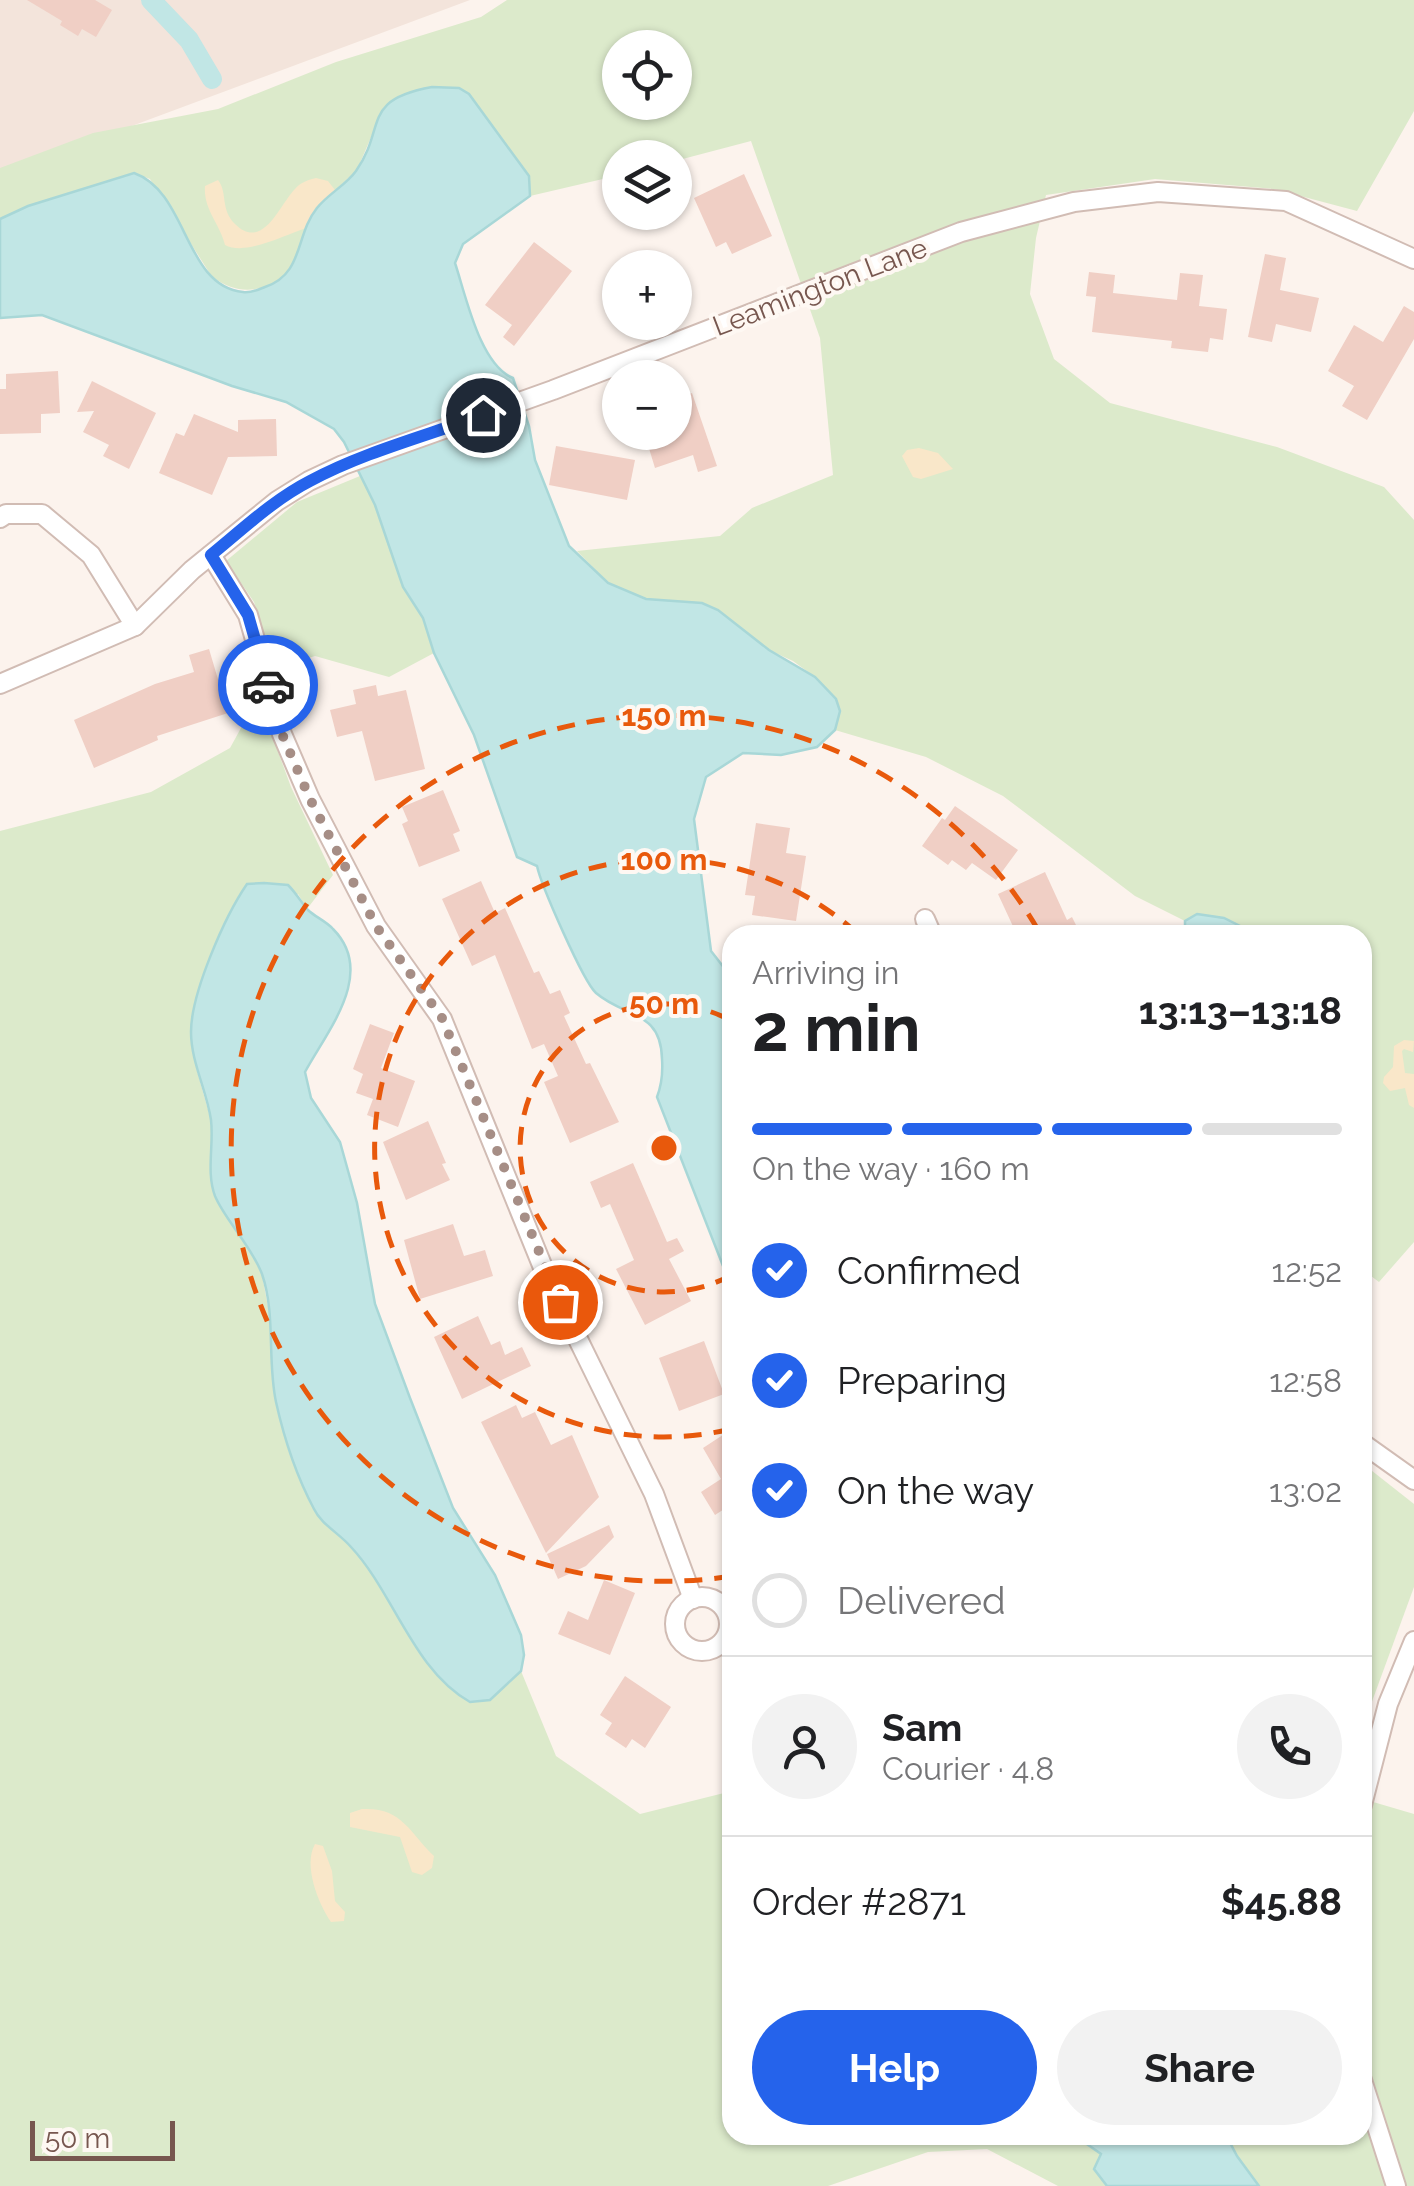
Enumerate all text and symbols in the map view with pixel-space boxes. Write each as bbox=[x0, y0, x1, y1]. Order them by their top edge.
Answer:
map controls bbox=[602, 30, 692, 450]
button: locate bbox=[602, 30, 692, 120]
button: layers bbox=[602, 140, 692, 230]
street label: Leamington Lane bbox=[708, 231, 932, 343]
button: + bbox=[602, 250, 692, 340]
button: − bbox=[602, 360, 692, 450]
pin bbox=[441, 373, 526, 458]
icon: home bbox=[456, 388, 511, 443]
courier bbox=[218, 635, 318, 735]
icon: car bbox=[241, 658, 296, 713]
text: 150 m bbox=[622, 698, 707, 733]
text: 100 m bbox=[621, 842, 707, 877]
text: Arriving in bbox=[752, 954, 899, 991]
text: 50 m bbox=[629, 986, 699, 1021]
text: 13:13–13:18 bbox=[1139, 988, 1342, 1033]
text: 2 min bbox=[752, 990, 921, 1066]
centre of rings bbox=[646, 1130, 682, 1166]
text: On the way · 160 m bbox=[752, 1150, 1030, 1187]
icon: check bbox=[752, 1243, 807, 1298]
text: Confirmed bbox=[837, 1248, 1021, 1293]
text: 12:52 bbox=[1272, 1252, 1342, 1289]
pin bbox=[518, 1260, 603, 1345]
icon: bag bbox=[533, 1275, 588, 1330]
icon: check bbox=[752, 1353, 807, 1408]
text: Preparing bbox=[837, 1358, 1007, 1403]
text: 12:58 bbox=[1269, 1362, 1342, 1399]
icon: check bbox=[752, 1463, 807, 1518]
text: On the way bbox=[837, 1468, 1034, 1513]
text: 13:02 bbox=[1269, 1472, 1342, 1509]
text: Delivered bbox=[837, 1578, 1006, 1623]
button: person bbox=[752, 1694, 857, 1799]
button: phone bbox=[1237, 1694, 1342, 1799]
text: Sam bbox=[882, 1705, 962, 1750]
text: Courier · 4.8 bbox=[882, 1750, 1054, 1787]
text: Order #2871 bbox=[752, 1879, 966, 1924]
text: $45.88 bbox=[1221, 1879, 1342, 1924]
button: Help bbox=[752, 2010, 1037, 2125]
button: Share bbox=[1057, 2010, 1342, 2125]
scale bar bbox=[30, 2116, 175, 2160]
text: 50 m bbox=[45, 2122, 110, 2155]

